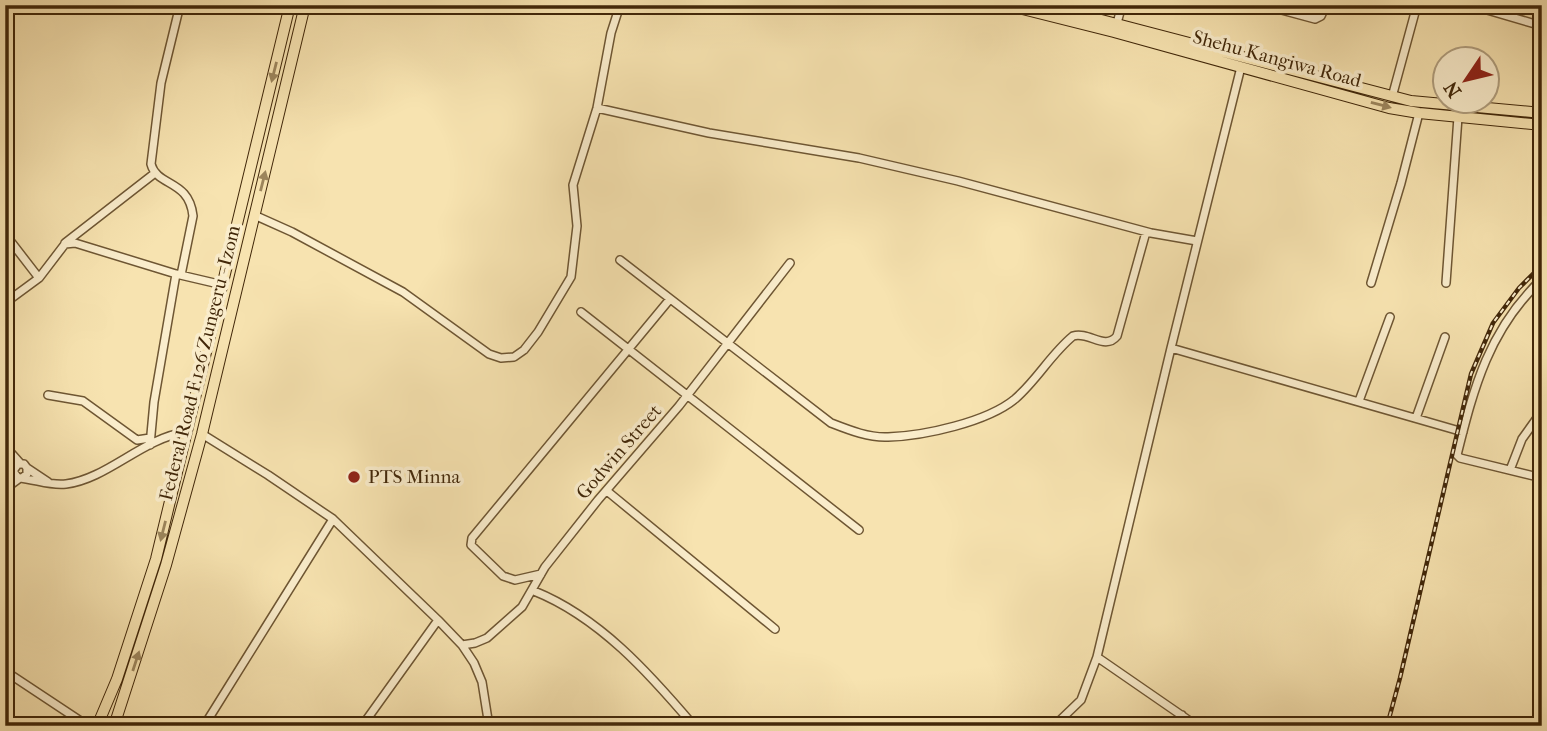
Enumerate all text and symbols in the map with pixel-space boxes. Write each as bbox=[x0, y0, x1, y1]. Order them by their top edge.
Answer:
street label: Shehu Kangiwa Road bbox=[1190, 26, 1364, 92]
north arrow bbox=[1432, 46, 1502, 116]
one-way arrow bbox=[268, 61, 279, 83]
text: N bbox=[1439, 76, 1466, 101]
one-way arrow bbox=[1371, 101, 1392, 111]
one-way arrow bbox=[258, 170, 269, 192]
street label: Federal Road F.126 Zungeru - Izom bbox=[155, 223, 245, 503]
street label: Godwin Street bbox=[572, 400, 666, 504]
place label: PTS Minna bbox=[368, 466, 461, 488]
marker: PTS Minna bbox=[346, 469, 362, 485]
one-way arrow bbox=[157, 520, 168, 542]
one-way arrow bbox=[131, 650, 142, 671]

